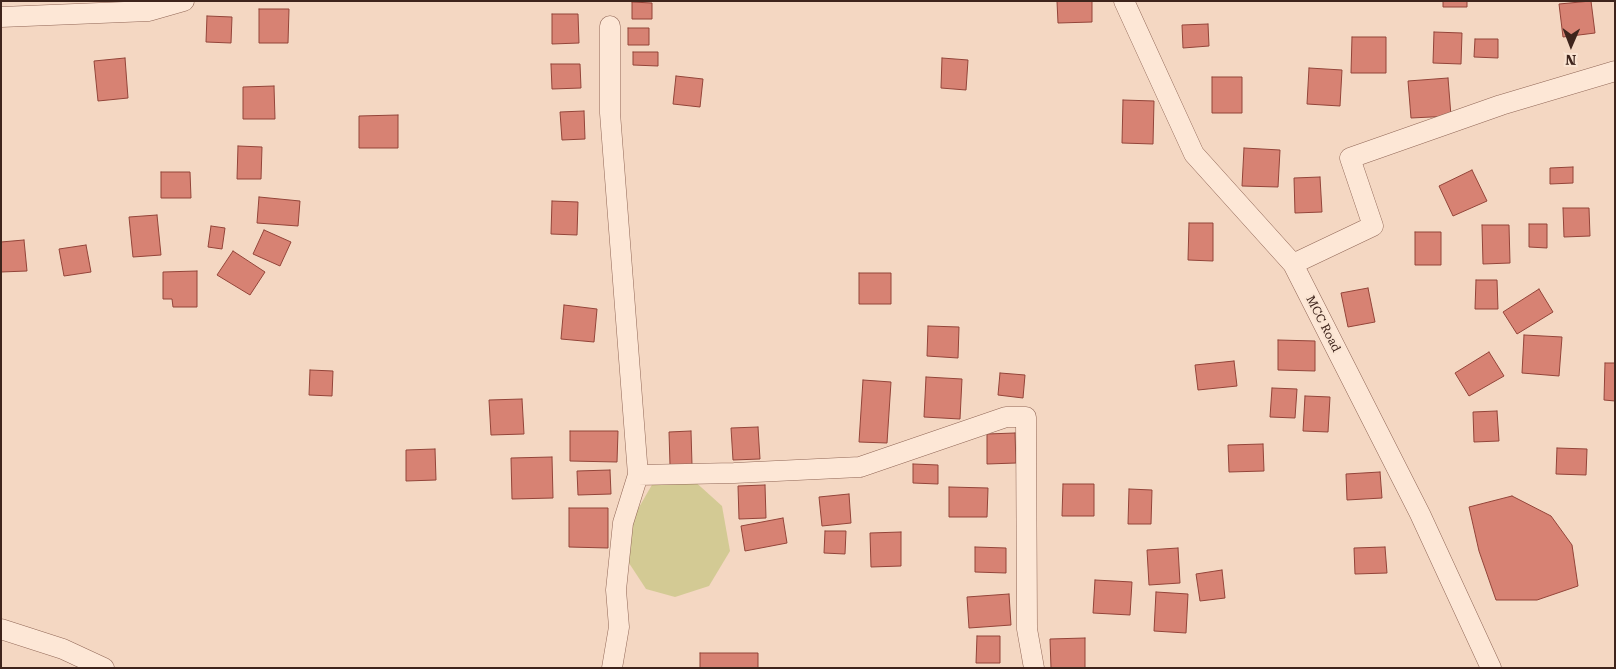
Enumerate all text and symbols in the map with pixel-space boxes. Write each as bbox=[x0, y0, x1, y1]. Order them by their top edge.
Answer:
north arrow bbox=[1546, 20, 1596, 70]
text: N bbox=[1565, 52, 1576, 68]
street label: MCC Road bbox=[1303, 293, 1343, 355]

